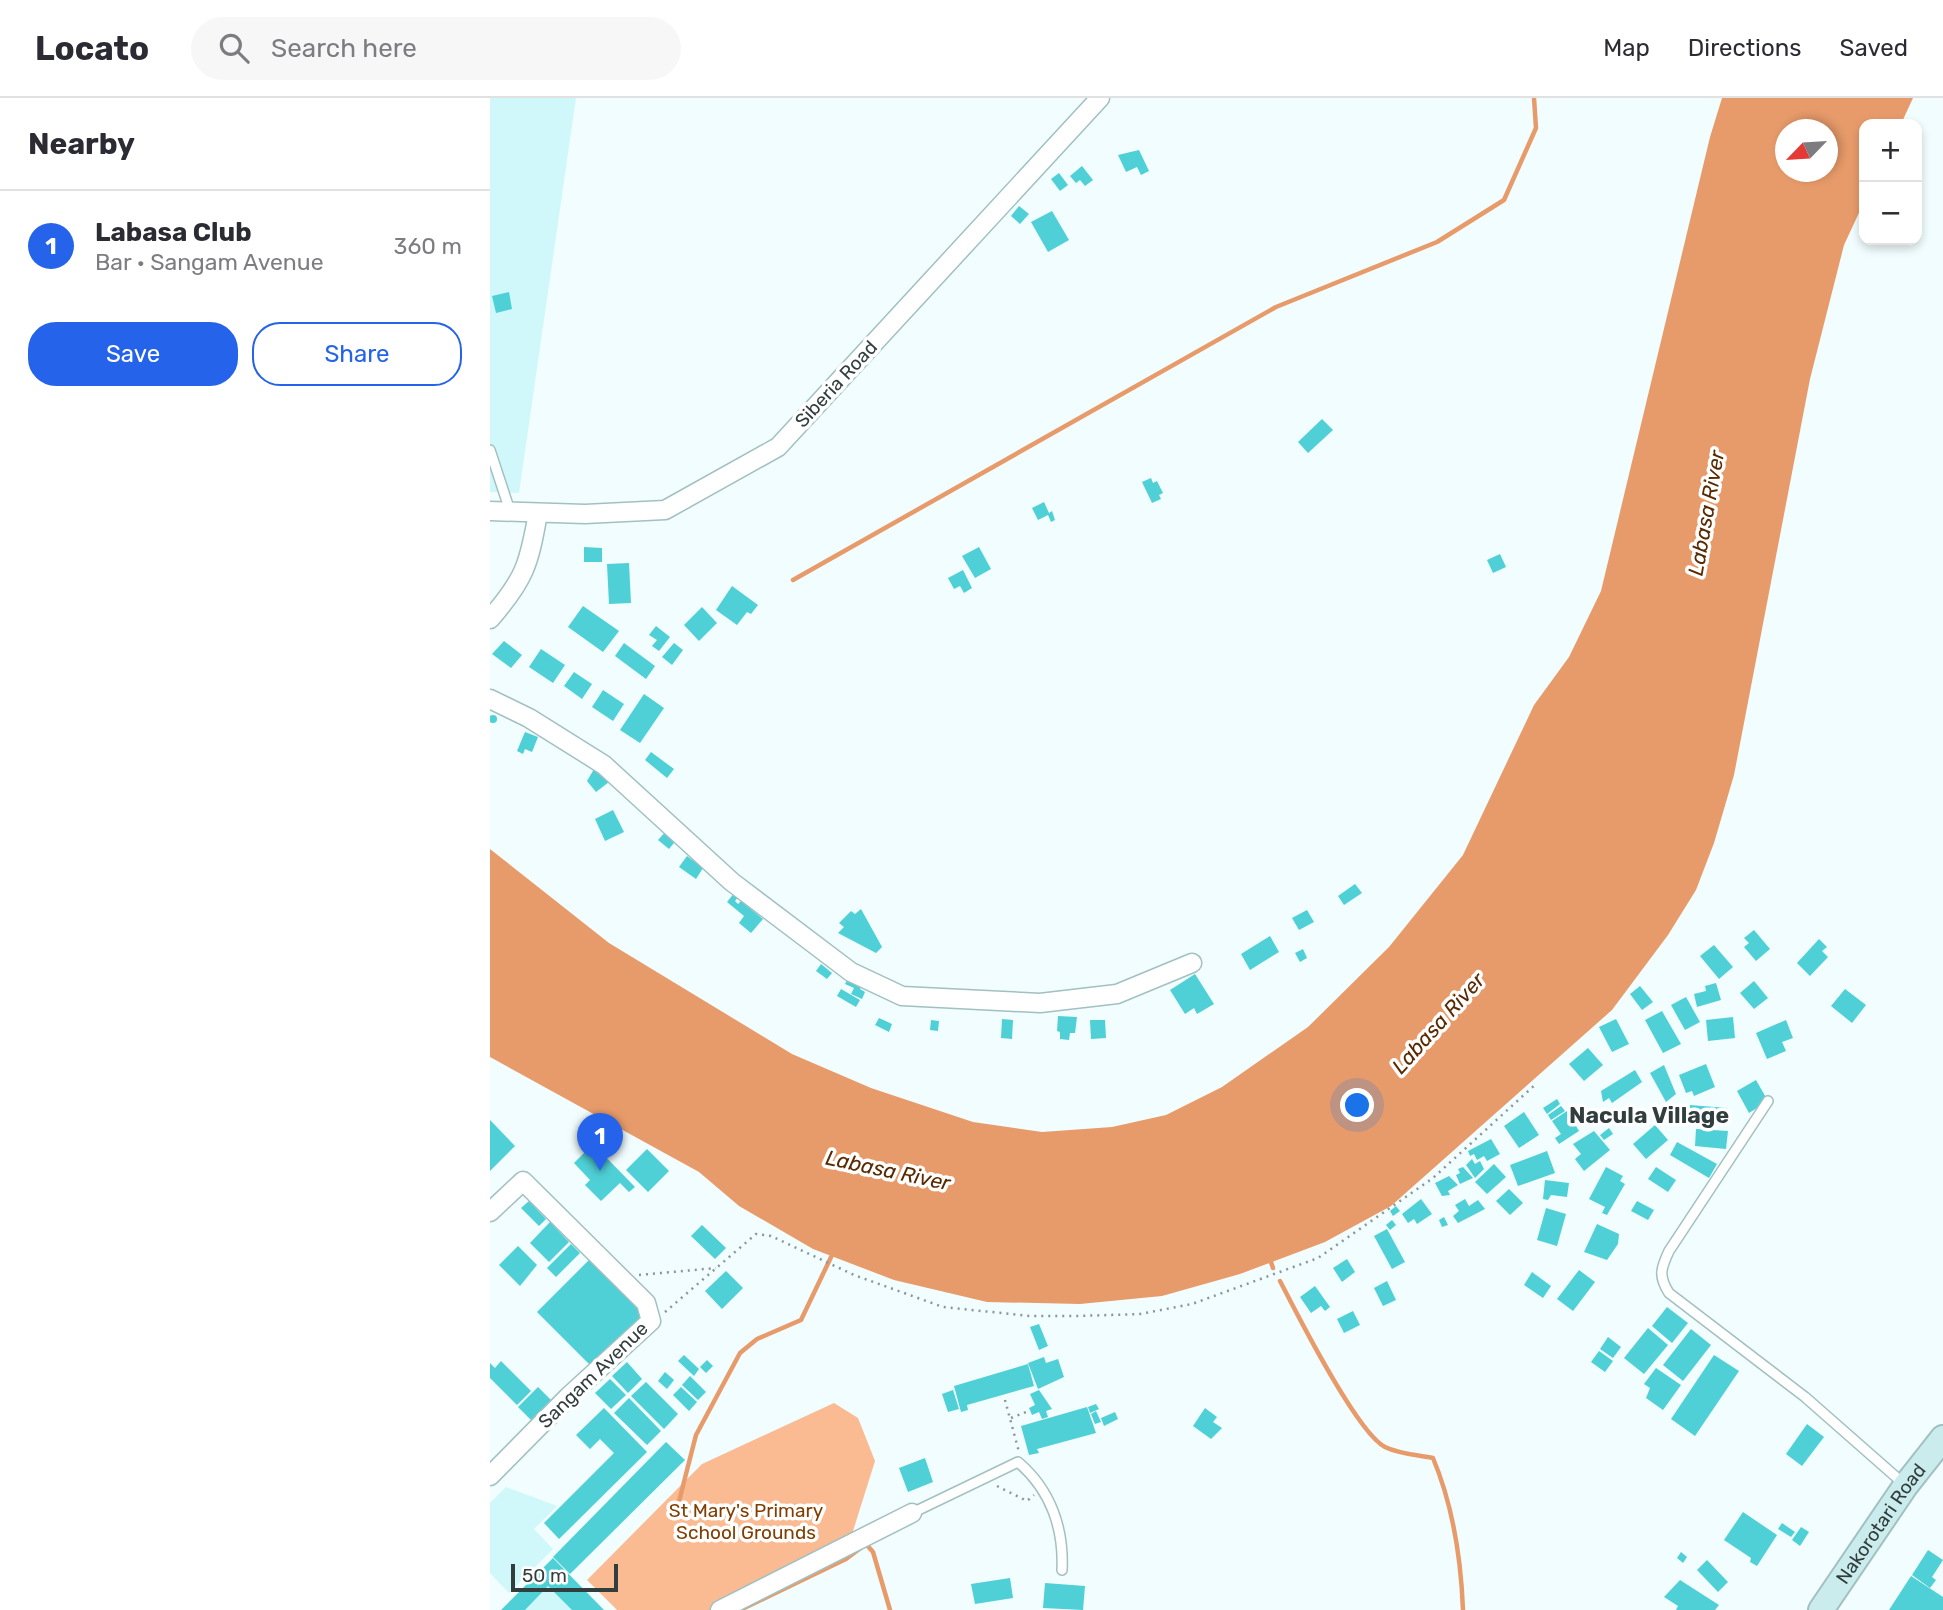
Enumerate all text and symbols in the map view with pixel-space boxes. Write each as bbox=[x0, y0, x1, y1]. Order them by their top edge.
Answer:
search box bbox=[191, 17, 681, 80]
text: Locato bbox=[35, 29, 149, 68]
icon: search bbox=[215, 29, 253, 67]
text: Search here bbox=[271, 33, 417, 64]
text: Map bbox=[1603, 34, 1650, 62]
text: Directions bbox=[1688, 34, 1801, 62]
text: Saved bbox=[1839, 34, 1908, 62]
north arrow bbox=[1775, 119, 1838, 182]
map controls bbox=[1859, 119, 1922, 245]
button: + bbox=[1859, 119, 1922, 182]
text: Nearby bbox=[28, 126, 135, 162]
button: − bbox=[1859, 182, 1922, 245]
text: Labasa Club bbox=[95, 217, 252, 248]
text: 1 bbox=[45, 232, 57, 260]
text: 360 m bbox=[394, 232, 462, 260]
text: Bar · Sangam Avenue bbox=[95, 248, 324, 276]
button: Save bbox=[28, 322, 238, 386]
button: Share bbox=[252, 322, 462, 386]
street label: Siberia Road bbox=[790, 336, 882, 432]
water label: Labasa River bbox=[1683, 447, 1729, 578]
water label: Labasa River bbox=[1386, 967, 1490, 1079]
your location bbox=[1340, 1088, 1374, 1122]
district label: Nacula Village bbox=[1569, 1101, 1729, 1129]
pin: 1 bbox=[577, 1113, 623, 1171]
water label: Labasa River bbox=[823, 1145, 954, 1196]
street label: Sangam Avenue bbox=[533, 1317, 653, 1433]
street label: Nakorotari Road bbox=[1831, 1459, 1930, 1588]
park label: St Mary's Primary School Grounds bbox=[669, 1499, 823, 1544]
scale bar bbox=[511, 1561, 618, 1593]
text: 50 m bbox=[522, 1564, 567, 1587]

